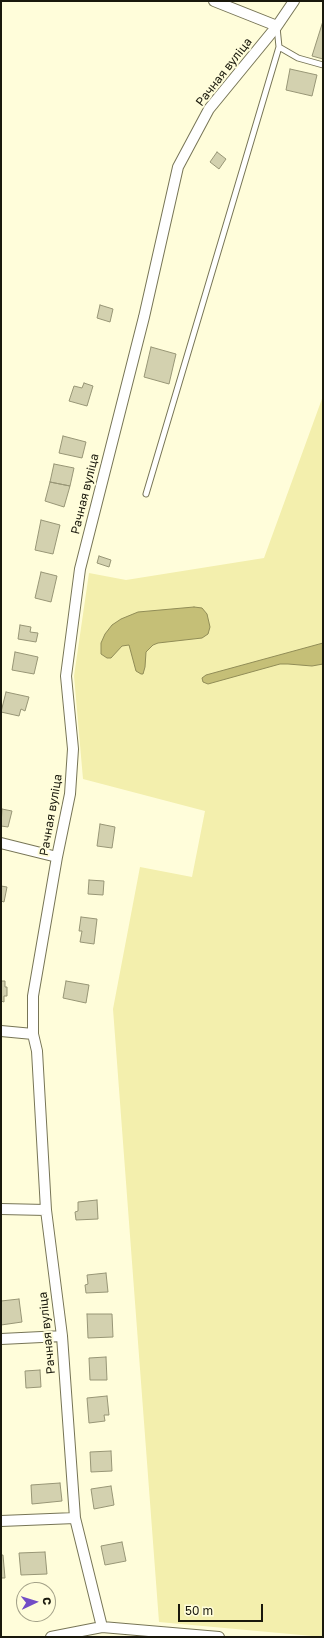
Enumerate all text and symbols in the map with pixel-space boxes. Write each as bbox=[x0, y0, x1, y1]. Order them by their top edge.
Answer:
street label: Рачная вуліца bbox=[193, 35, 255, 109]
street label: Рачная вуліца bbox=[68, 452, 102, 536]
street label: Рачная вуліца bbox=[37, 773, 65, 857]
street label: Рачная вуліца bbox=[36, 1291, 58, 1375]
north arrow bbox=[16, 1582, 56, 1622]
scale bar bbox=[180, 1596, 265, 1622]
text: С bbox=[41, 1597, 54, 1606]
text: 50 m bbox=[185, 1603, 213, 1618]

